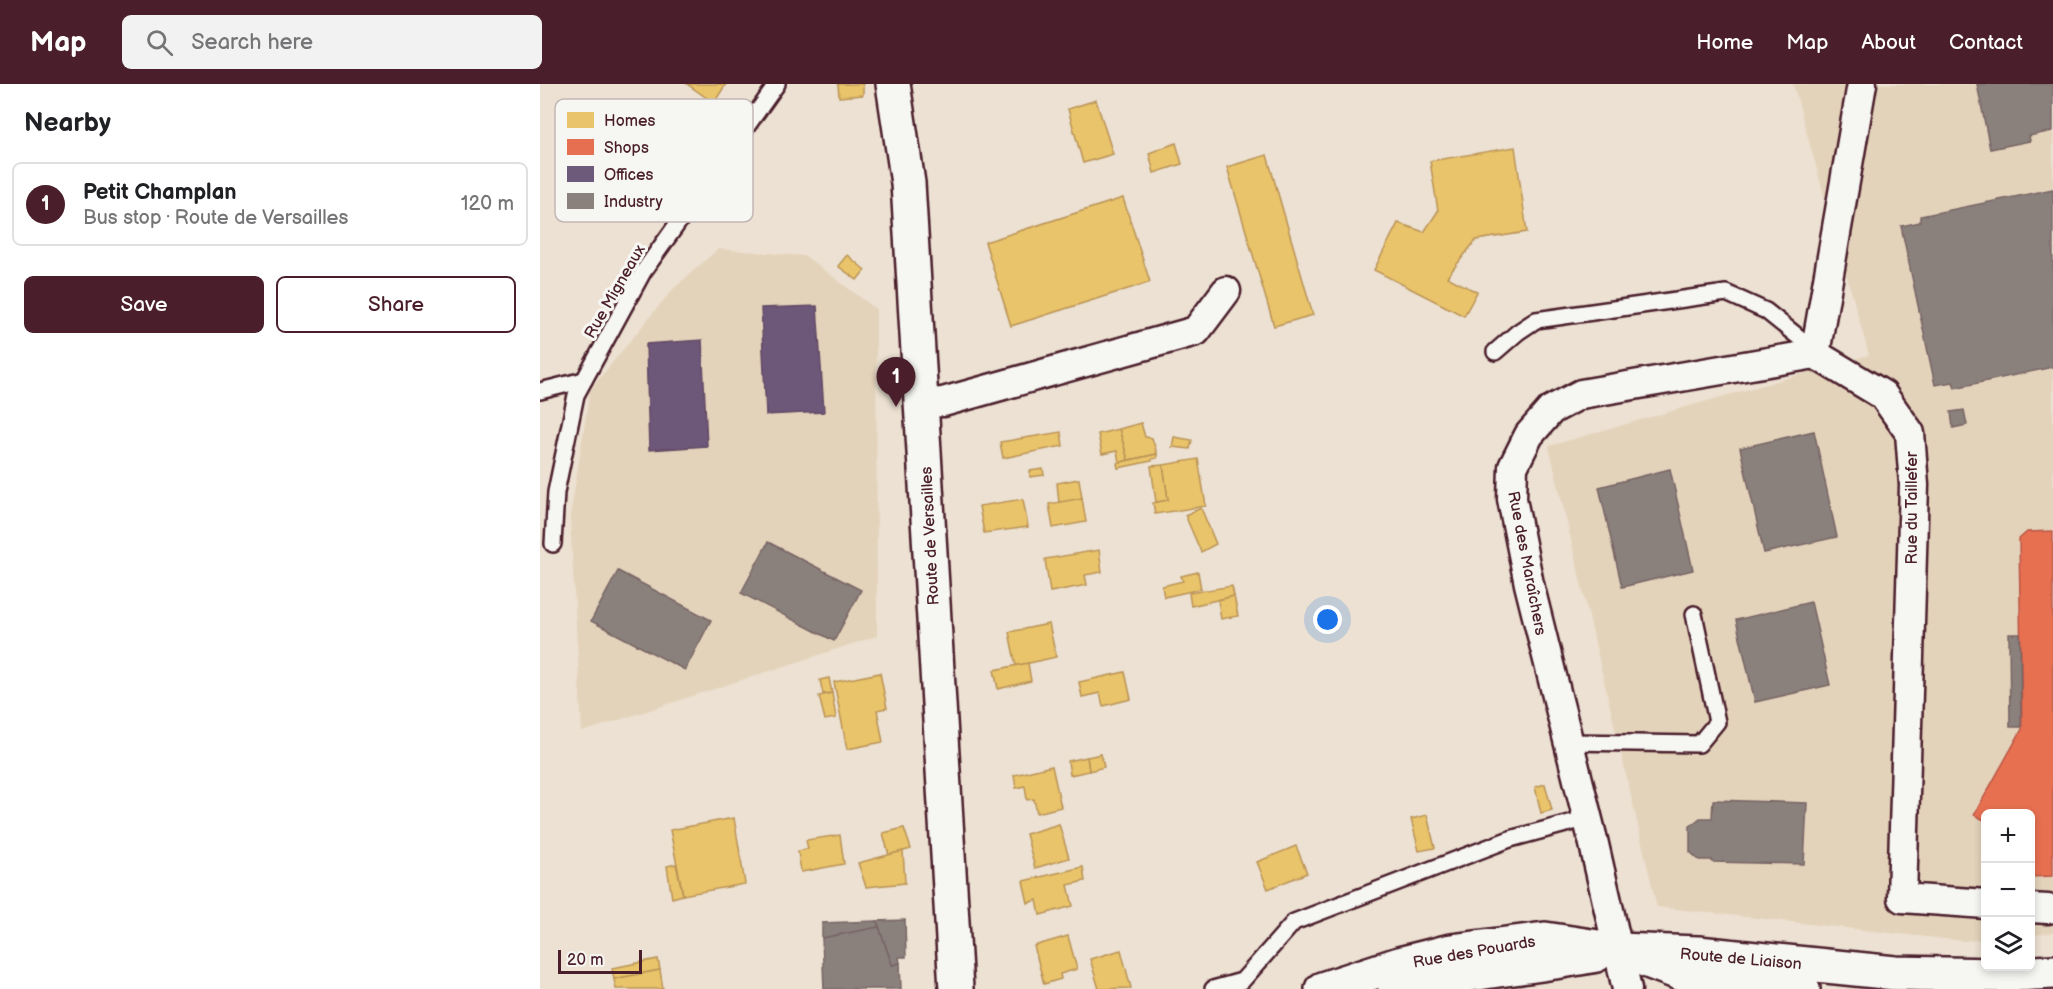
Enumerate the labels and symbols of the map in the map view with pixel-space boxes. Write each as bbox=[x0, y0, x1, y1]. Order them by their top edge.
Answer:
legend bbox=[555, 99, 753, 222]
text: Homes bbox=[604, 112, 656, 131]
text: Shops bbox=[604, 139, 649, 158]
text: Offices bbox=[604, 166, 654, 185]
text: Industry bbox=[604, 193, 663, 212]
street label: Rue Migneaux bbox=[581, 241, 650, 342]
pin: 1 bbox=[876, 358, 916, 407]
street label: Rue du Taillefer bbox=[1903, 451, 1922, 564]
street label: Route de Versailles bbox=[917, 466, 944, 606]
street label: Rue des Maraîchers bbox=[1503, 489, 1550, 637]
your location bbox=[1313, 605, 1342, 634]
street label: Rue des Pouards bbox=[1412, 932, 1537, 973]
street label: Route de Liaison bbox=[1679, 945, 1803, 974]
scale bar bbox=[558, 947, 642, 974]

